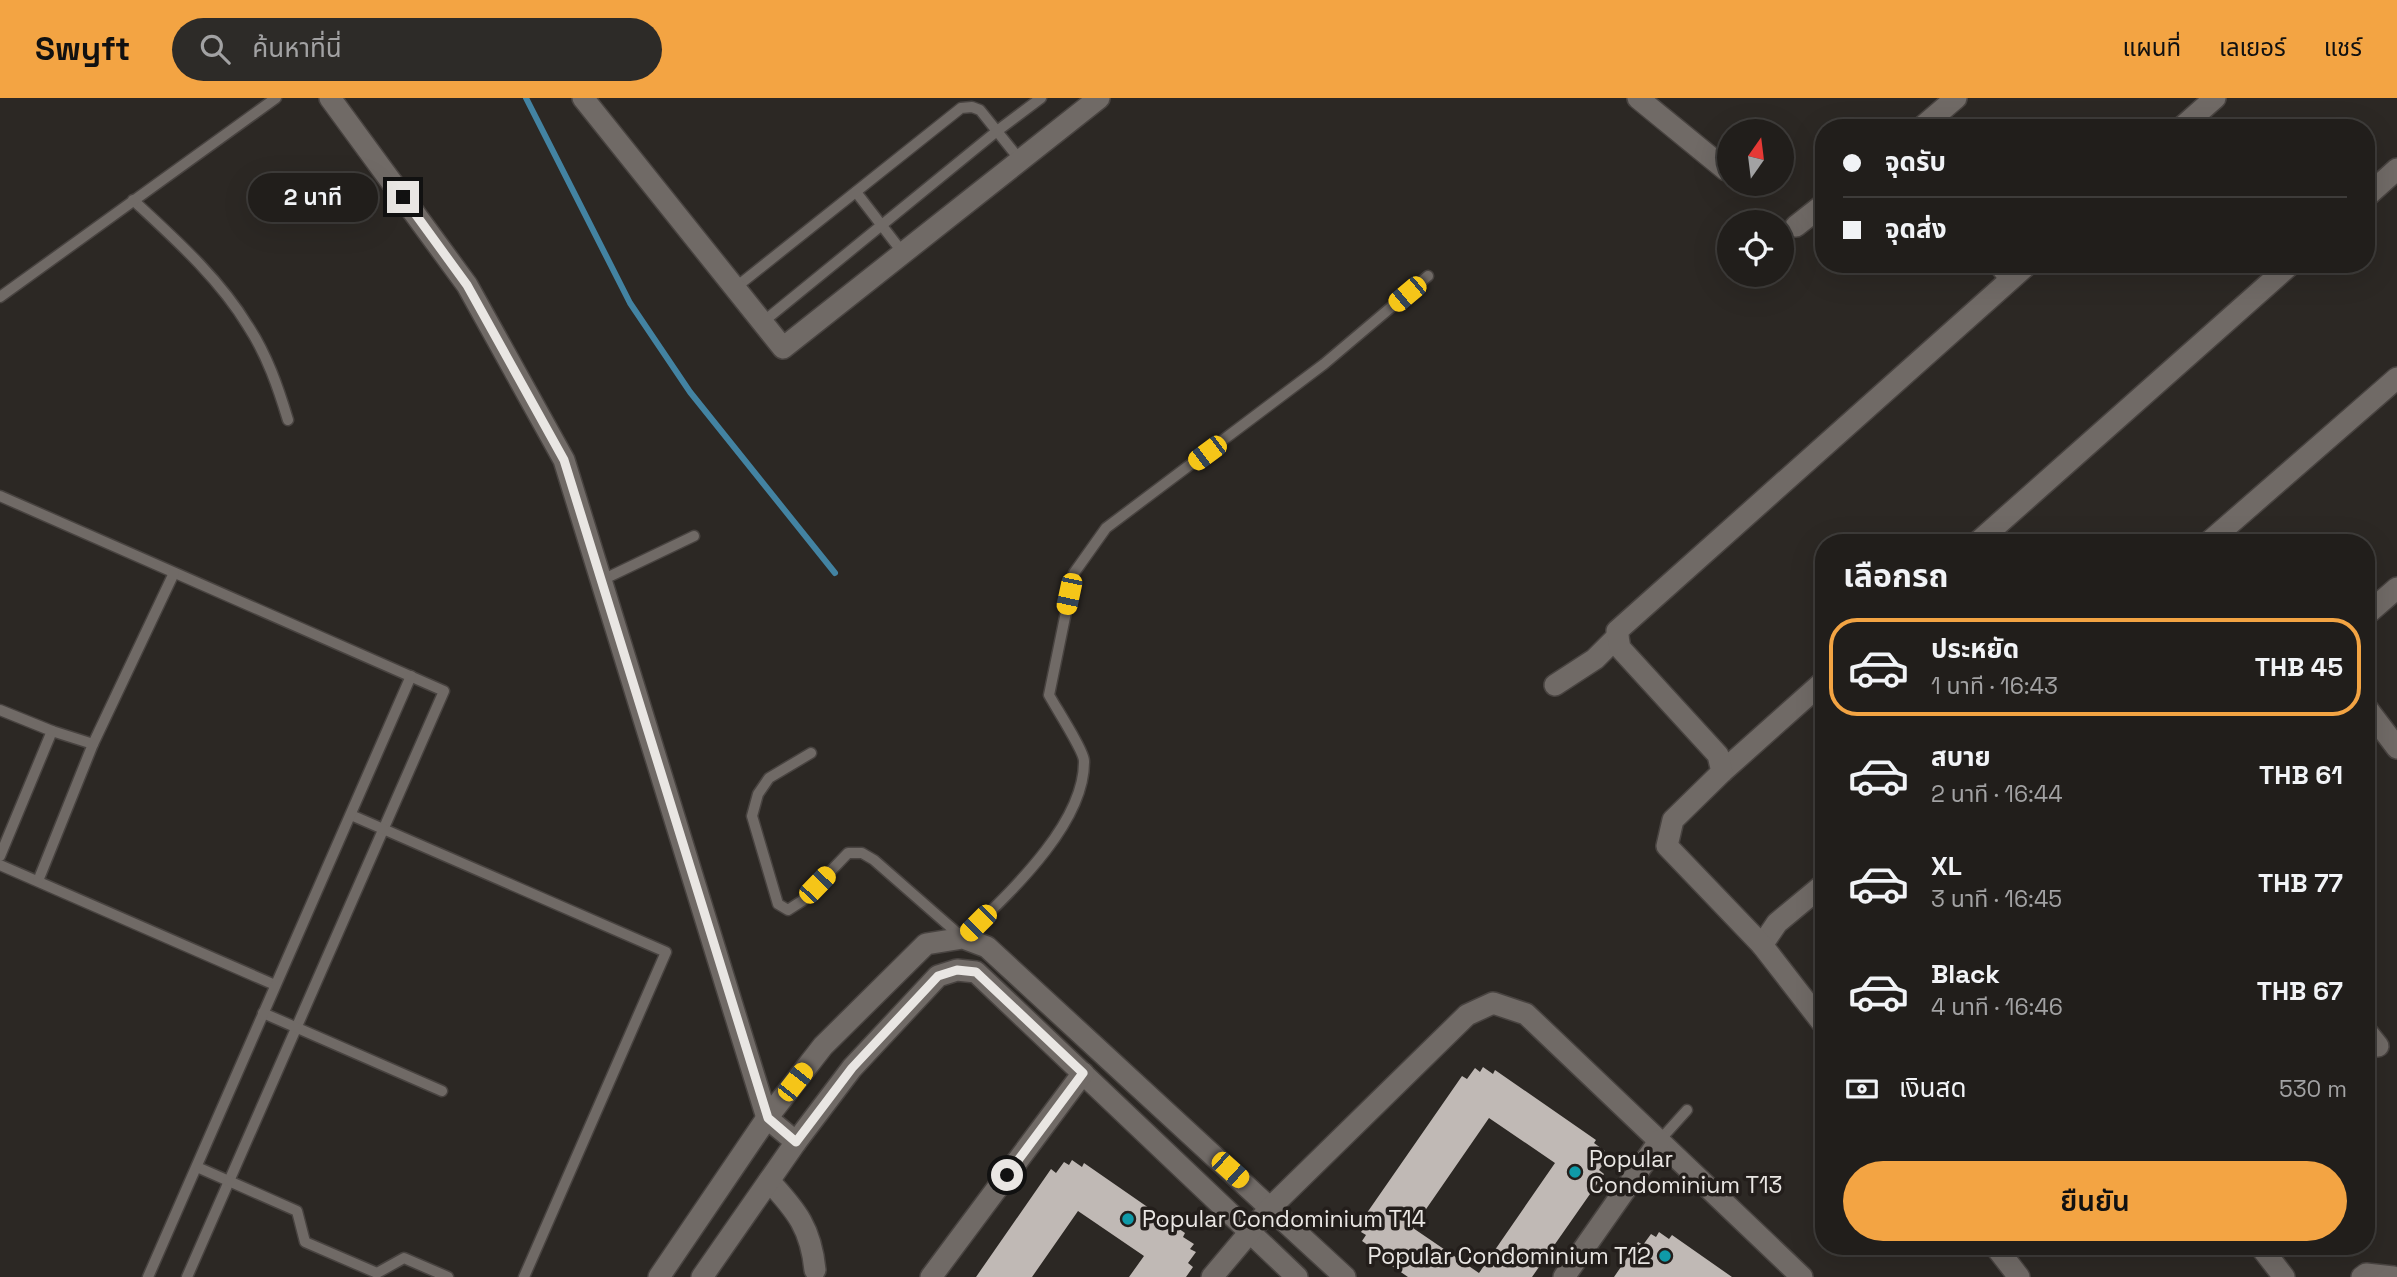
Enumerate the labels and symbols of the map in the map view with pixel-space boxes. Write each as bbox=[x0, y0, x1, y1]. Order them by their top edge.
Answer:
north arrow bbox=[1717, 119, 1794, 196]
callout: 2 นาที bbox=[249, 172, 378, 222]
route end bbox=[387, 181, 419, 213]
car bbox=[1385, 272, 1430, 316]
car bbox=[1184, 432, 1231, 474]
car bbox=[1055, 571, 1084, 617]
car bbox=[795, 863, 840, 907]
car bbox=[956, 901, 1001, 945]
car bbox=[774, 1059, 817, 1105]
place label: Popular Condominium T13 bbox=[1589, 1144, 1782, 1200]
car bbox=[1208, 1148, 1253, 1192]
route start bbox=[991, 1159, 1023, 1191]
marker: Popular Condominium T13 bbox=[1567, 1164, 1583, 1180]
place label: Popular Condominium T14 bbox=[1142, 1204, 1426, 1234]
marker: Popular Condominium T14 bbox=[1120, 1211, 1136, 1227]
place label: Popular Condominium T12 bbox=[1368, 1241, 1651, 1271]
marker: Popular Condominium T12 bbox=[1657, 1248, 1673, 1264]

